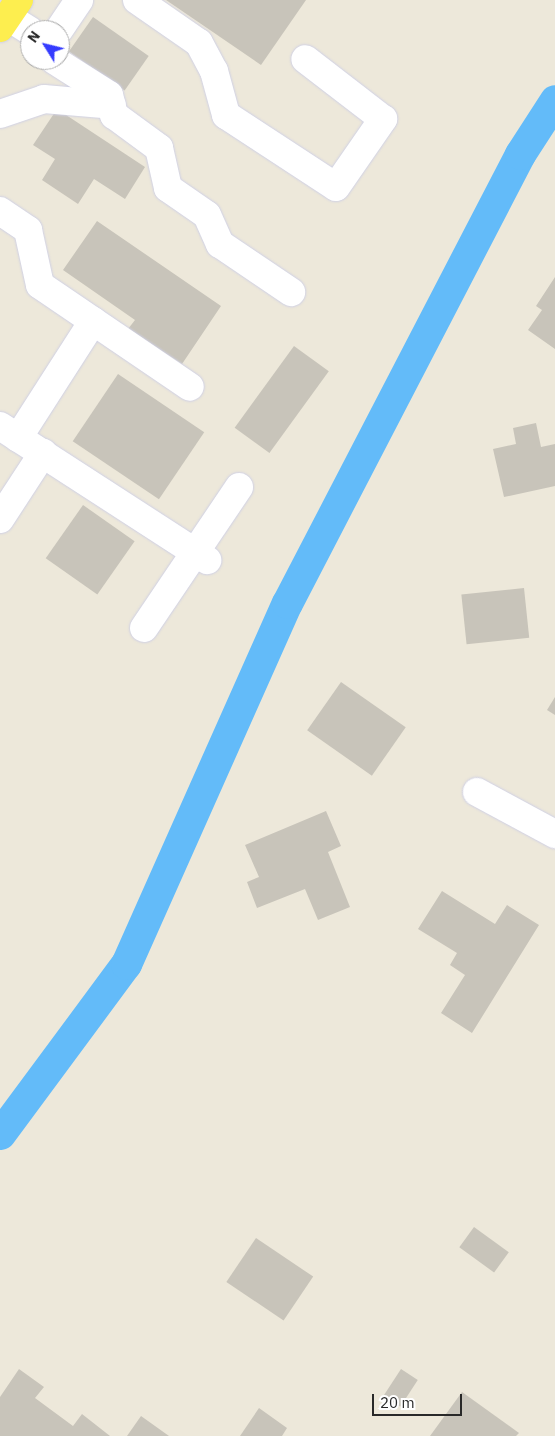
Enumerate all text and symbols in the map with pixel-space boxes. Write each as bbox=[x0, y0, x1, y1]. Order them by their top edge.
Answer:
north arrow bbox=[20, 20, 70, 70]
text: N bbox=[23, 27, 44, 46]
scale bar bbox=[375, 1384, 465, 1416]
text: 20 m bbox=[380, 1393, 415, 1412]

